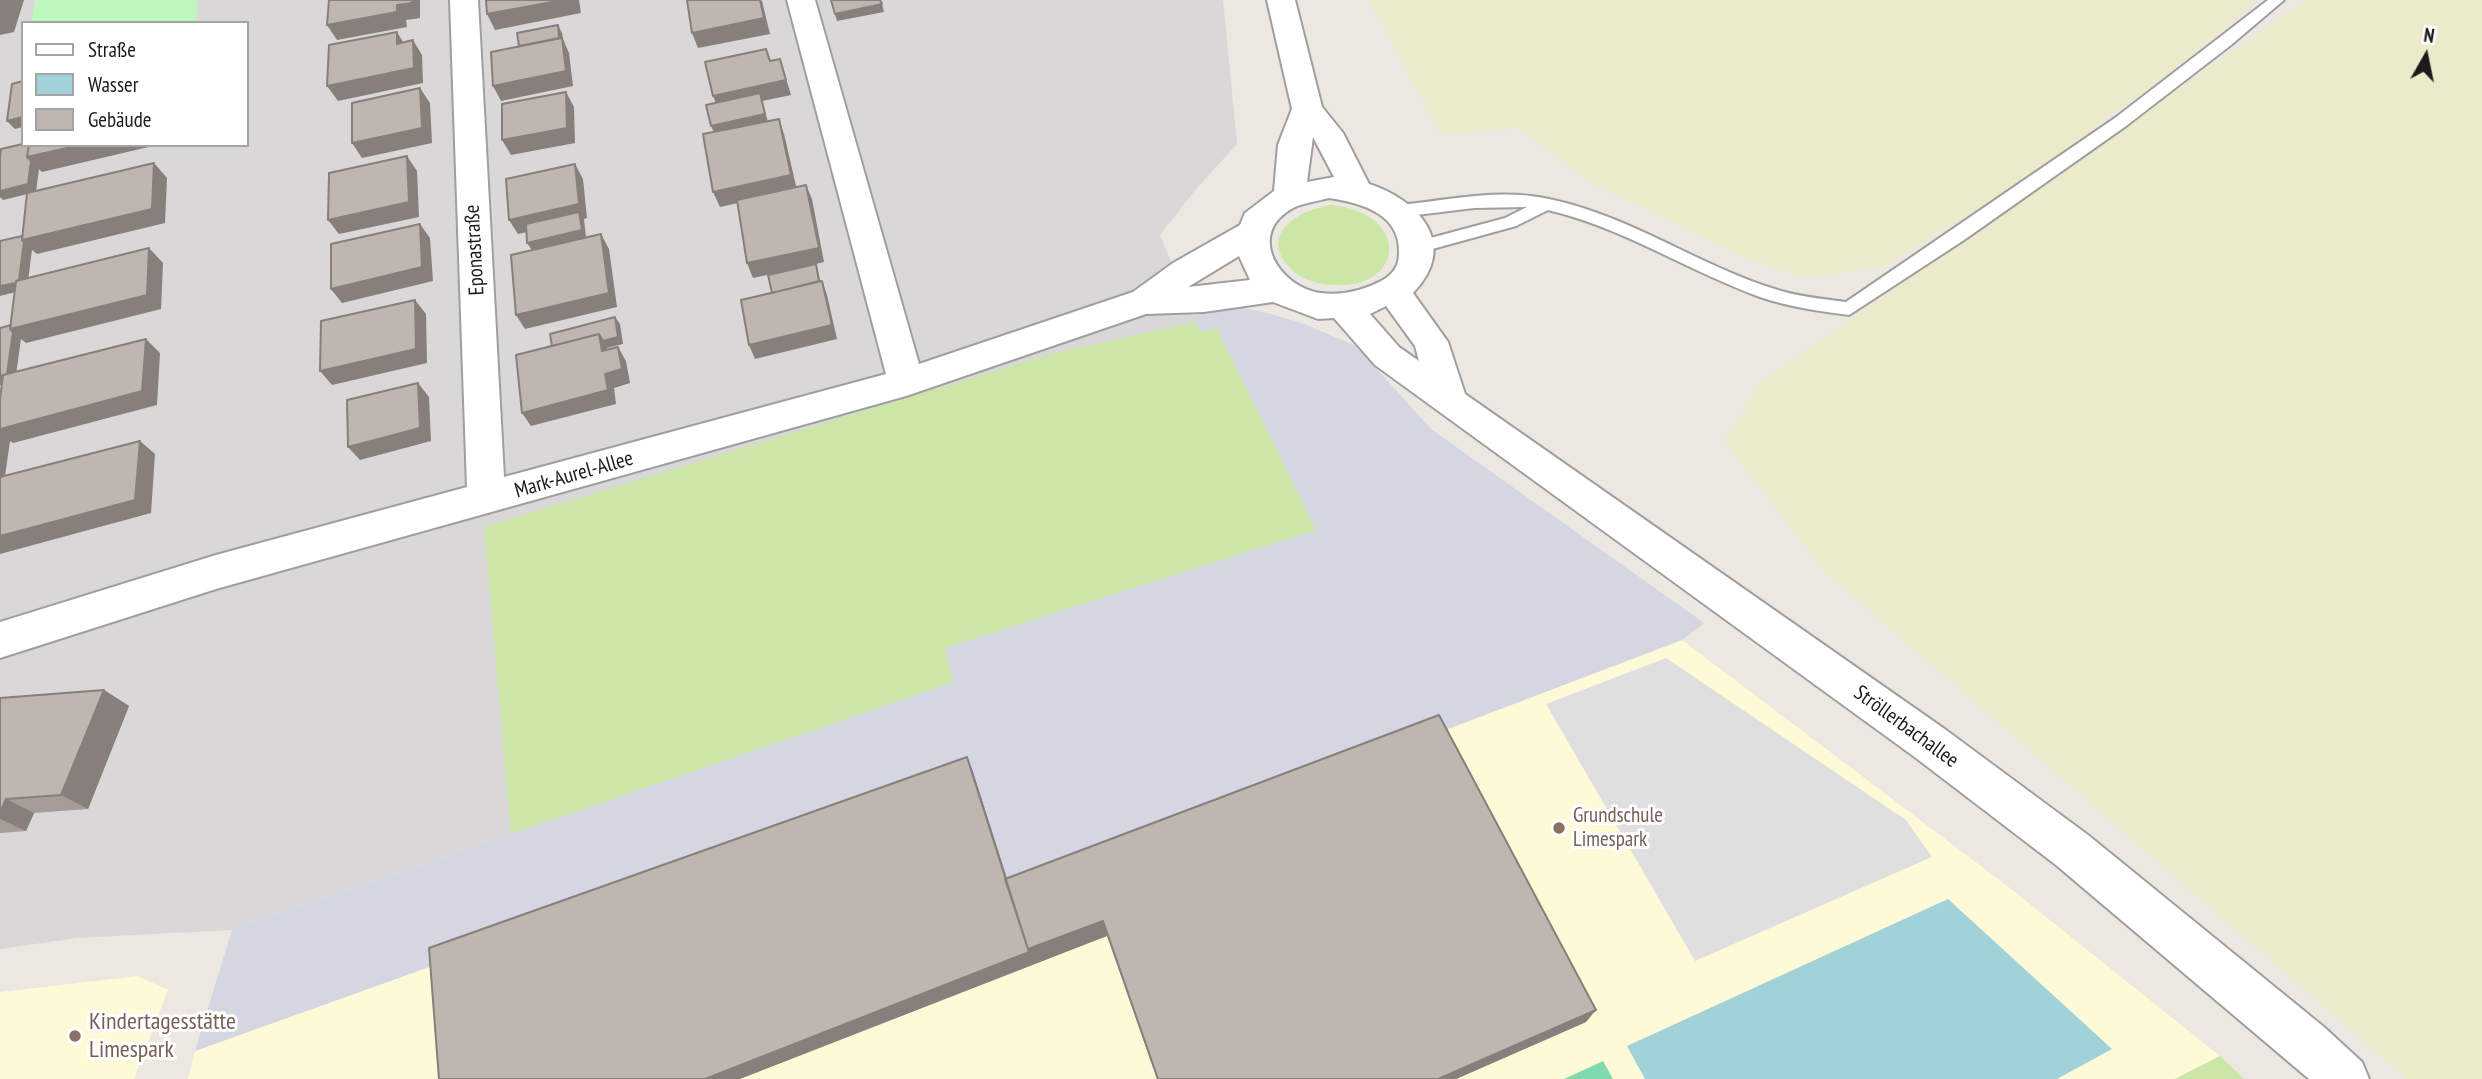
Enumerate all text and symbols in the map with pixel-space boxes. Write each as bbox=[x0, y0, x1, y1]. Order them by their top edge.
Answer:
legend bbox=[21, 21, 248, 147]
north arrow bbox=[2391, 21, 2461, 91]
text: N bbox=[2422, 23, 2436, 48]
text: Straße bbox=[88, 36, 136, 63]
text: Wasser bbox=[88, 71, 138, 98]
text: Gebäude bbox=[88, 106, 151, 133]
street label: Eponastraße bbox=[460, 204, 490, 296]
street label: Mark-Aurel-Allee bbox=[512, 446, 636, 504]
street label: Ströllerbachallee bbox=[1849, 681, 1963, 773]
place label: Grundschule Limespark bbox=[1573, 803, 1663, 853]
marker: Grundschule Limespark bbox=[1551, 820, 1567, 836]
place label: Kindertagesstätte Limespark bbox=[89, 1008, 236, 1064]
marker: Kindertagesstätte Limespark bbox=[67, 1028, 83, 1044]

